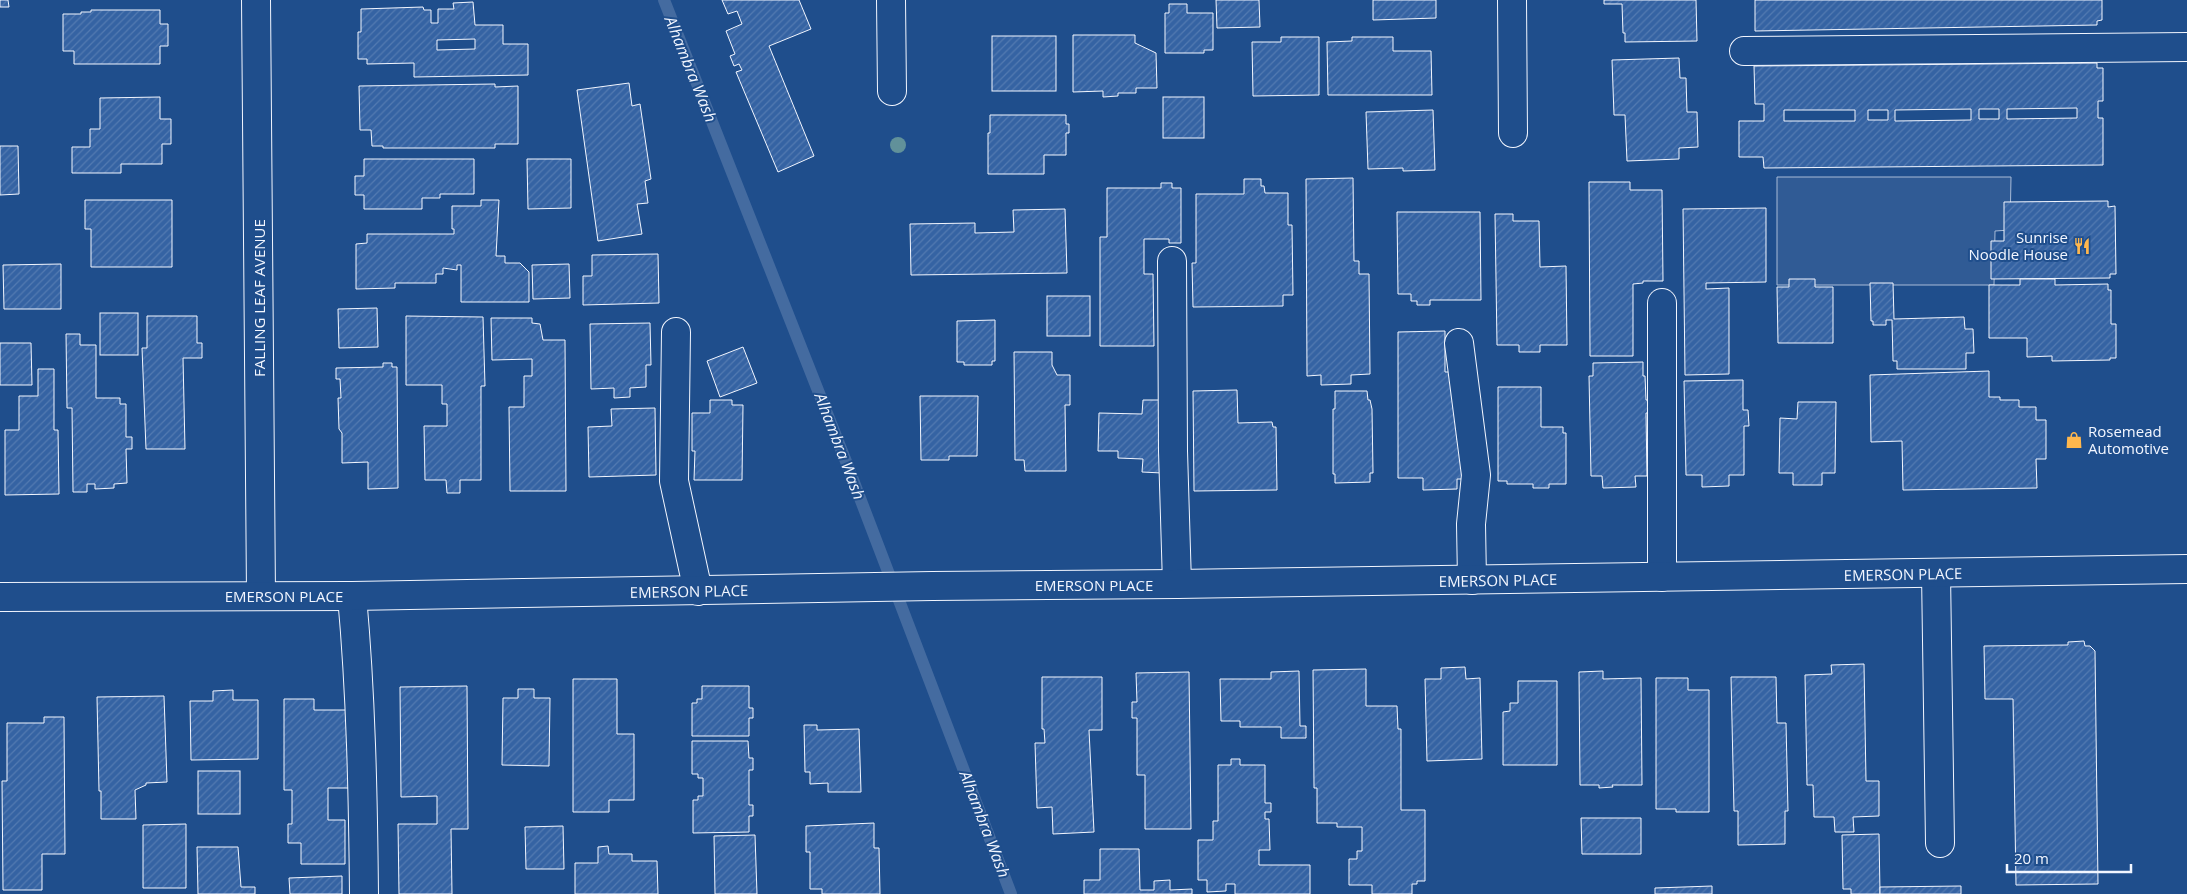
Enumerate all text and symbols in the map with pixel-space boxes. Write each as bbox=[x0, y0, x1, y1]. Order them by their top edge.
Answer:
water label: Alhambra Wash bbox=[659, 12, 722, 125]
street label: FALLING LEAF AVENUE bbox=[249, 219, 269, 377]
place label: Sunrise Noodle House bbox=[1969, 227, 2068, 264]
restaurant icon: Sunrise Noodle House bbox=[2072, 236, 2092, 256]
water label: Alhambra Wash bbox=[809, 388, 870, 503]
place label: Rosemead Automotive bbox=[2088, 421, 2169, 458]
shop icon: Rosemead Automotive bbox=[2064, 430, 2084, 450]
street label: EMERSON PLACE bbox=[1844, 563, 1962, 585]
street label: EMERSON PLACE bbox=[1439, 569, 1557, 591]
street label: EMERSON PLACE bbox=[1035, 575, 1153, 595]
street label: EMERSON PLACE bbox=[630, 580, 748, 602]
street label: EMERSON PLACE bbox=[225, 586, 343, 606]
water label: Alhambra Wash bbox=[954, 766, 1015, 881]
scale bar bbox=[2007, 842, 2131, 874]
text: 20 m bbox=[2014, 848, 2049, 868]

